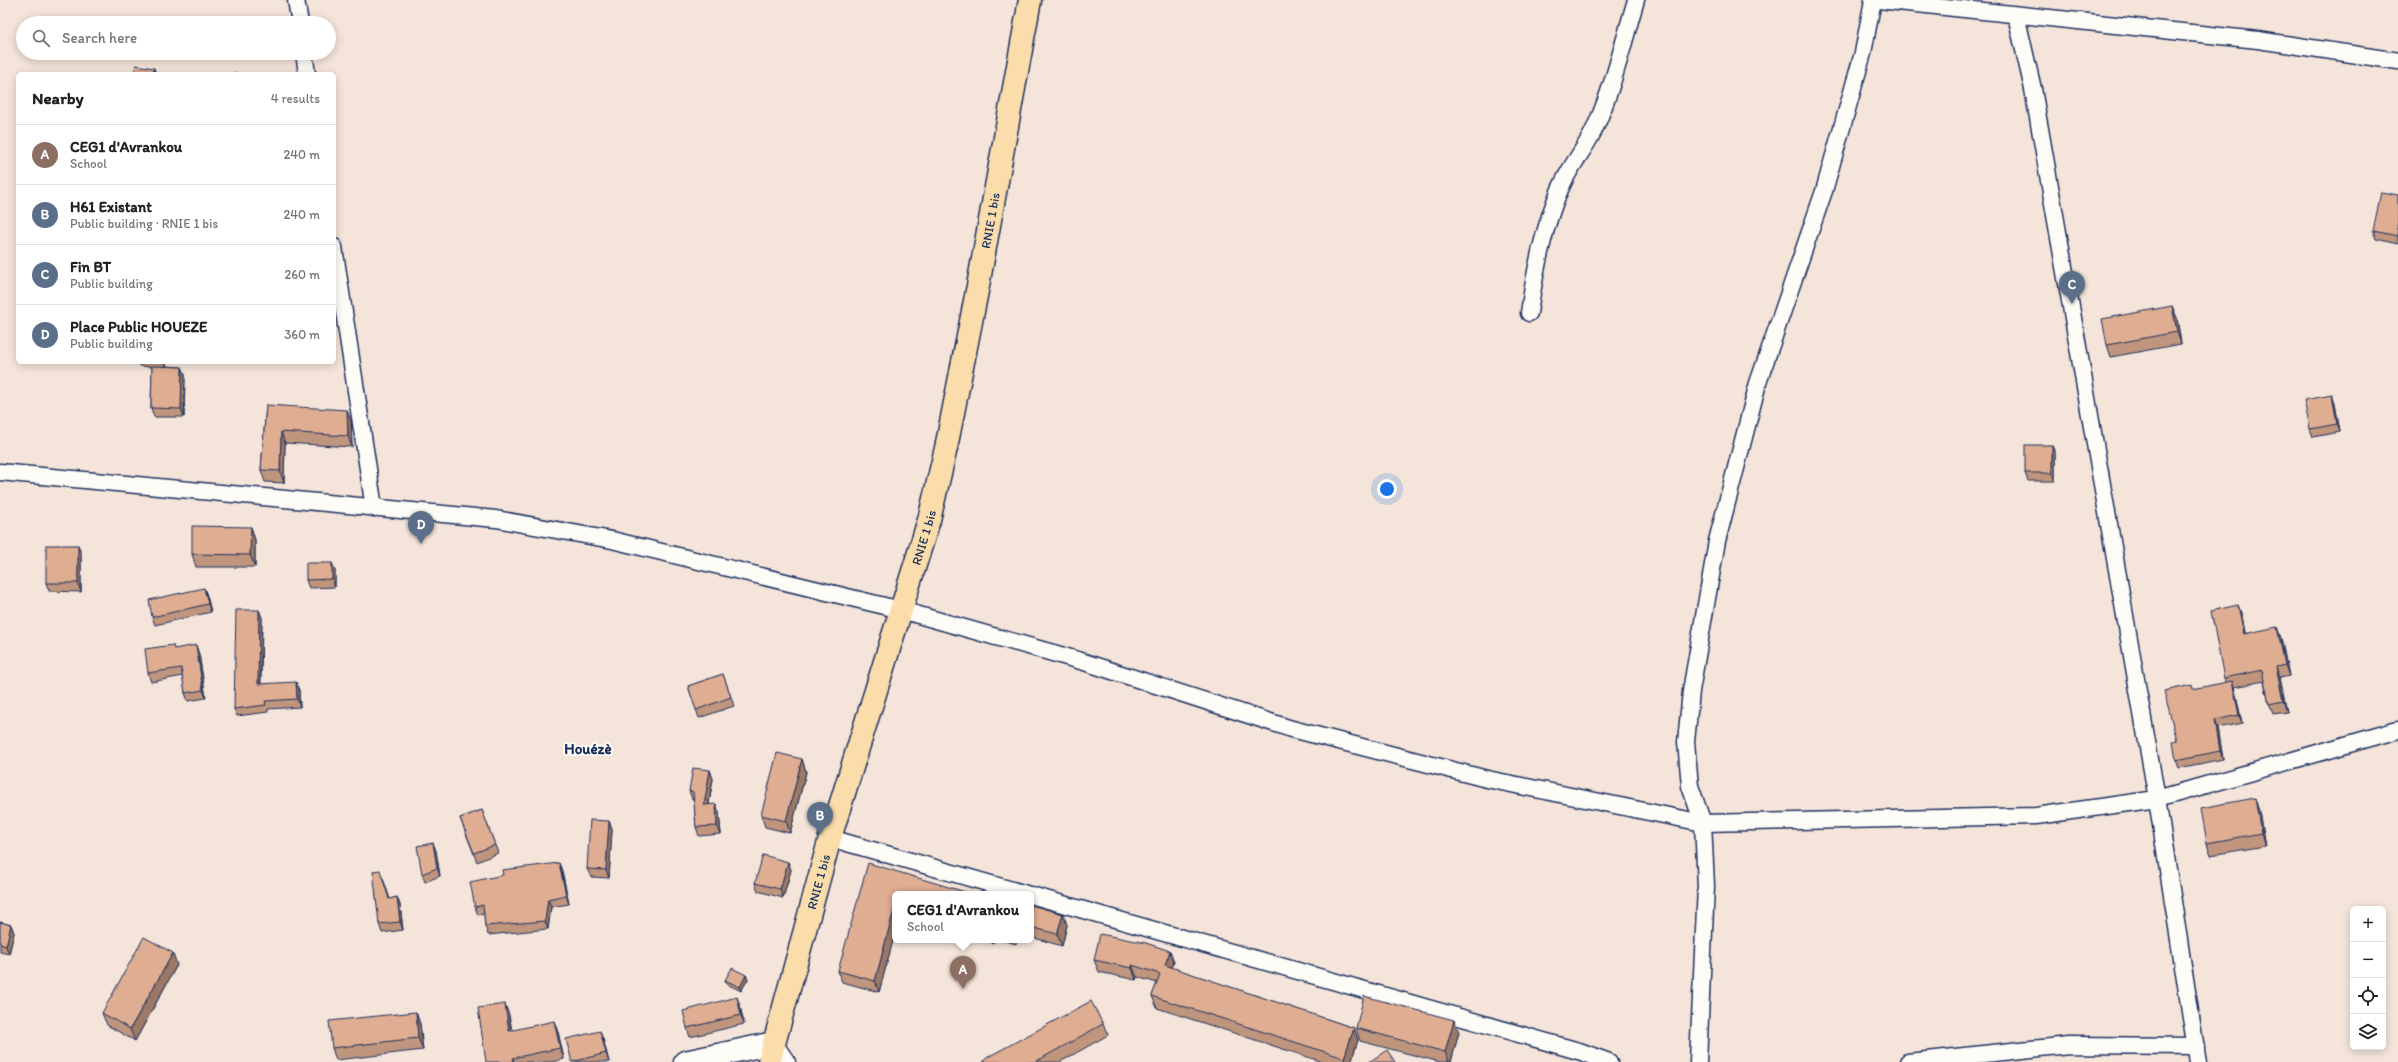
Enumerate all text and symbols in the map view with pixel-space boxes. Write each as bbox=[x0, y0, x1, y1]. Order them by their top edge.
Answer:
search box bbox=[16, 16, 336, 60]
icon: search bbox=[30, 27, 52, 49]
text: Search here bbox=[62, 29, 137, 47]
text: Nearby bbox=[32, 88, 84, 108]
text: 4 results bbox=[271, 91, 320, 106]
text: CEG1 d'Avrankou bbox=[70, 138, 182, 156]
text: A bbox=[41, 147, 49, 162]
text: 240 m bbox=[283, 147, 320, 162]
text: School bbox=[70, 156, 107, 171]
street label: RNIE 1 bis bbox=[977, 191, 1002, 250]
text: H61 Existant bbox=[70, 198, 152, 216]
text: B bbox=[41, 207, 49, 222]
text: 240 m bbox=[283, 207, 320, 222]
text: Public building · RNIE 1 bis bbox=[70, 216, 218, 231]
text: Fin BT bbox=[70, 258, 111, 276]
text: C bbox=[41, 267, 49, 282]
text: 260 m bbox=[284, 267, 320, 282]
pin: C bbox=[2059, 271, 2085, 304]
text: Public building bbox=[70, 276, 153, 291]
text: Place Public HOUEZE bbox=[70, 318, 207, 336]
text: D bbox=[41, 327, 49, 342]
text: 360 m bbox=[284, 327, 320, 342]
text: Public building bbox=[70, 336, 153, 351]
your location bbox=[1377, 479, 1397, 499]
street label: RNIE 1 bis bbox=[908, 508, 939, 567]
pin: D bbox=[408, 511, 434, 544]
district label: Houézè bbox=[564, 740, 612, 758]
pin: B bbox=[807, 802, 833, 835]
street label: RNIE 1 bis bbox=[803, 852, 833, 911]
popup bbox=[892, 891, 1034, 943]
text: CEG1 d'Avrankou bbox=[907, 901, 1019, 919]
map controls bbox=[2350, 906, 2386, 1050]
button: + bbox=[2350, 906, 2386, 942]
text: School bbox=[907, 919, 944, 934]
button: − bbox=[2350, 942, 2386, 978]
pin: A bbox=[950, 956, 976, 989]
button: locate bbox=[2350, 978, 2386, 1014]
button: layers bbox=[2350, 1014, 2386, 1050]

